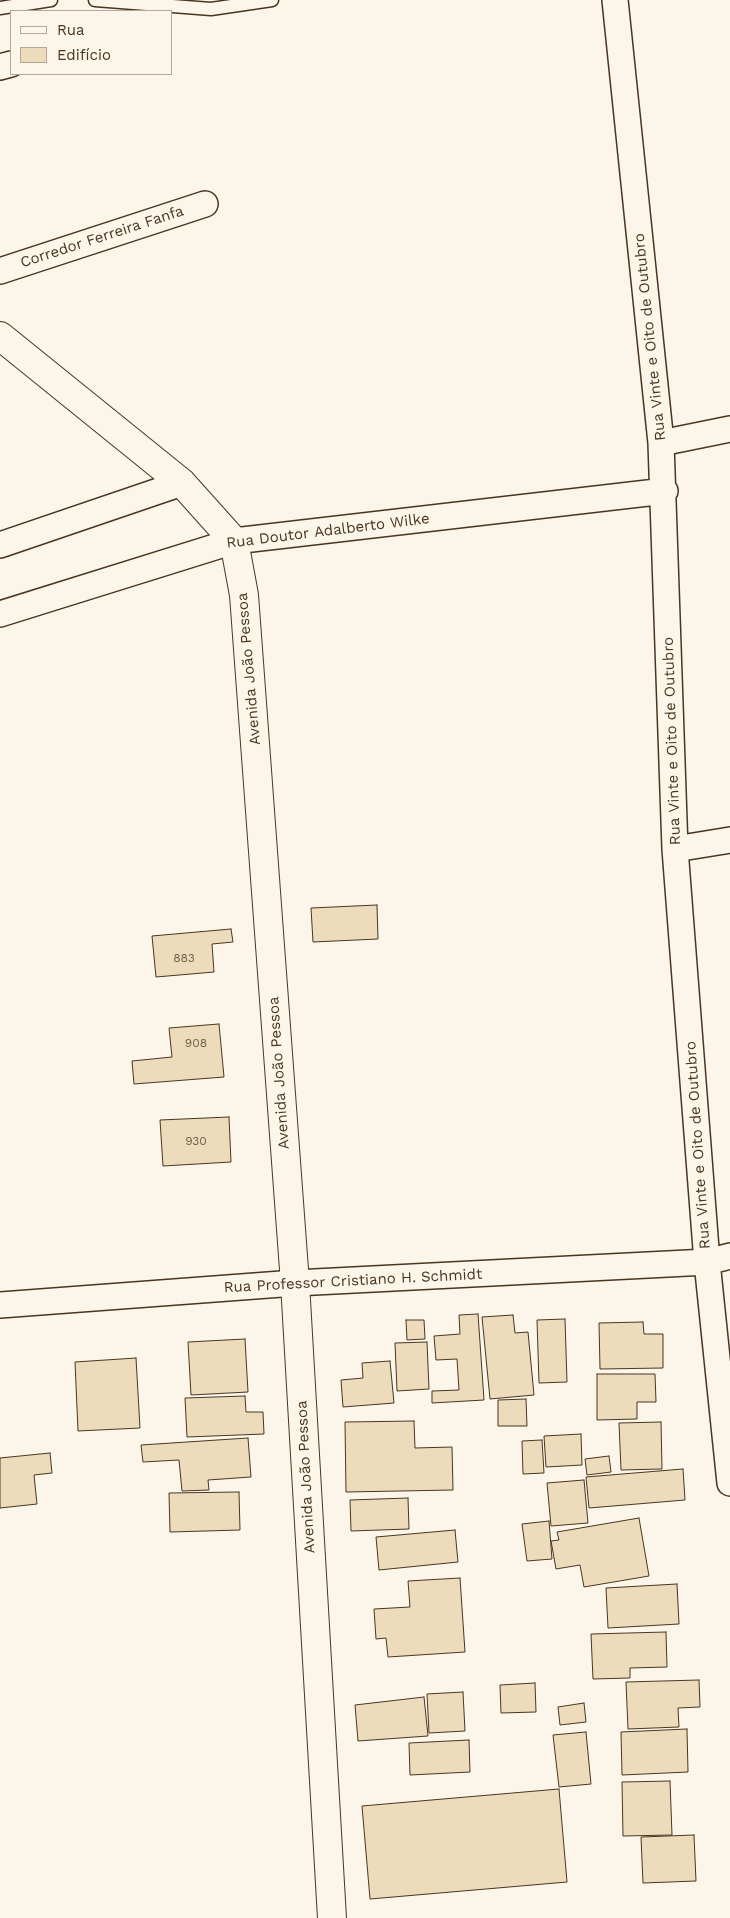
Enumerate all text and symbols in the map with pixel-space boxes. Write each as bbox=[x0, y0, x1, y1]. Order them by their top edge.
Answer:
legend bbox=[10, 10, 172, 75]
text: Rua bbox=[57, 21, 85, 39]
text: Edifício bbox=[57, 46, 111, 64]
street label: Corredor Ferreira Fanfa bbox=[18, 202, 186, 272]
street label: Rua Vinte e Oito de Outubro bbox=[630, 232, 670, 442]
street label: Rua Doutor Adalberto Wilke bbox=[225, 510, 431, 552]
street label: Avenida João Pessoa bbox=[233, 592, 265, 746]
street label: Rua Vinte e Oito de Outubro bbox=[659, 637, 685, 845]
house number: 883 bbox=[173, 951, 195, 965]
street label: Avenida João Pessoa bbox=[265, 996, 293, 1150]
house number: 908 bbox=[185, 1036, 207, 1050]
street label: Rua Vinte e Oito de Outubro bbox=[682, 1040, 714, 1250]
house number: 930 bbox=[185, 1134, 207, 1148]
street label: Rua Professor Cristiano H. Schmidt bbox=[223, 1265, 483, 1297]
street label: Avenida João Pessoa bbox=[293, 1400, 319, 1554]

